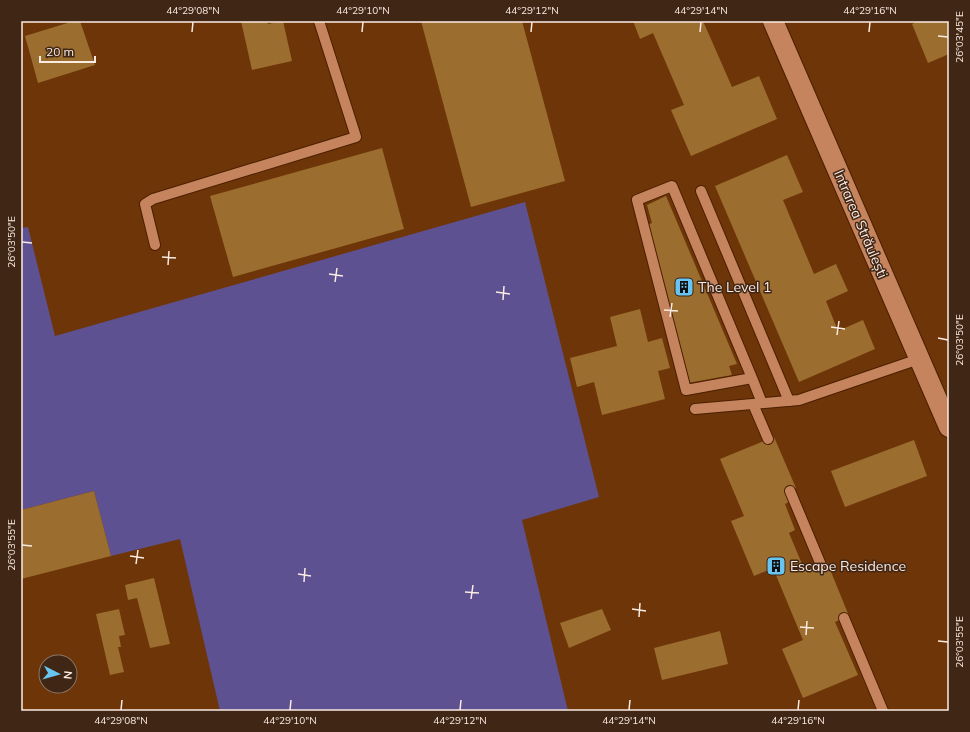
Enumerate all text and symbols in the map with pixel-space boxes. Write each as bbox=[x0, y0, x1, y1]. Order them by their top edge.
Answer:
text: 44°29'08"N bbox=[166, 4, 220, 17]
text: 44°29'10"N bbox=[336, 4, 390, 17]
text: 44°29'12"N bbox=[505, 4, 559, 17]
text: 44°29'14"N bbox=[674, 4, 728, 17]
text: 44°29'16"N bbox=[843, 4, 897, 17]
text: 26°03'45"E bbox=[953, 11, 966, 63]
scale bar bbox=[40, 38, 95, 64]
text: 20 m bbox=[46, 44, 74, 59]
street label: Intrarea Străulești bbox=[830, 167, 892, 281]
text: 26°03'50"E bbox=[5, 216, 18, 268]
building icon: The Level 1 bbox=[673, 276, 695, 298]
place label: The Level 1 bbox=[698, 278, 771, 296]
text: 26°03'50"E bbox=[953, 314, 966, 366]
text: 26°03'55"E bbox=[5, 519, 18, 571]
building icon: Escape Residence bbox=[765, 555, 787, 577]
place label: Escape Residence bbox=[790, 557, 906, 575]
text: 26°03'55"E bbox=[953, 616, 966, 668]
north arrow bbox=[38, 654, 78, 694]
text: N bbox=[61, 670, 75, 680]
text: 44°29'08"N bbox=[94, 714, 148, 727]
text: 44°29'10"N bbox=[263, 714, 317, 727]
text: 44°29'12"N bbox=[433, 714, 487, 727]
text: 44°29'14"N bbox=[602, 714, 656, 727]
text: 44°29'16"N bbox=[771, 714, 825, 727]

